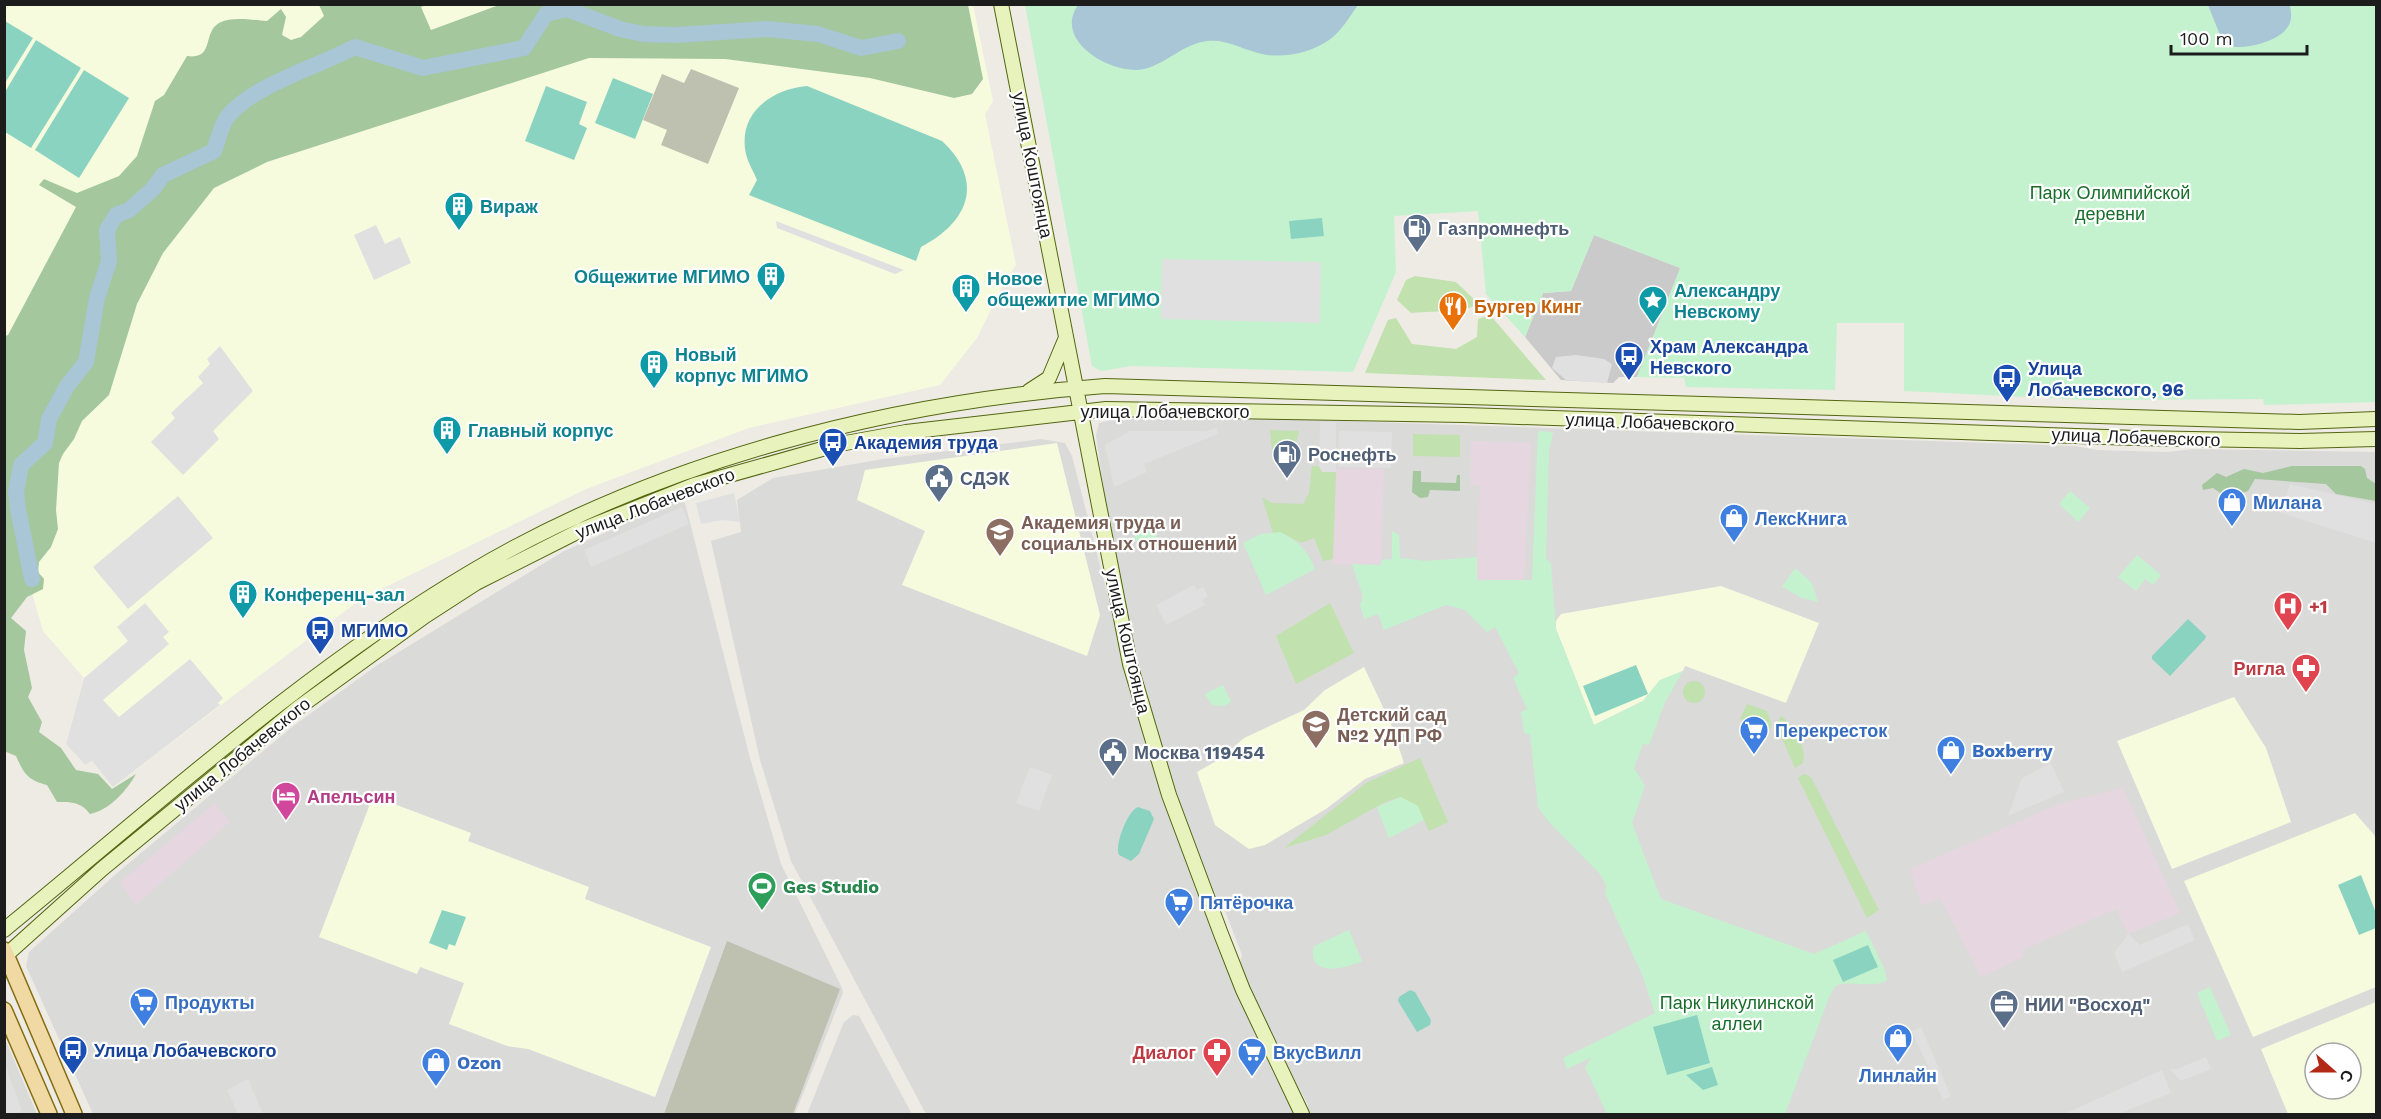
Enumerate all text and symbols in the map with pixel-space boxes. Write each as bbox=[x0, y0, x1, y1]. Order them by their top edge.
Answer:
scale bar bbox=[2171, 18, 2308, 56]
text: 100 m bbox=[2180, 28, 2233, 49]
street label: улица Коштоянца bbox=[1009, 90, 1058, 241]
park label: Парк Олимпийской деревни bbox=[2030, 182, 2190, 224]
building icon: Вираж bbox=[443, 190, 475, 232]
place label: Вираж bbox=[480, 196, 538, 217]
fuel station icon: Газпромнефть bbox=[1401, 212, 1433, 254]
place label: Газпромнефть bbox=[1438, 218, 1569, 239]
building icon: Общежитие МГИМО bbox=[755, 260, 787, 302]
place label: Общежитие МГИМО bbox=[574, 266, 750, 287]
place label: Новое общежитие МГИМО bbox=[987, 268, 1160, 310]
building icon: Новое общежитие МГИМО bbox=[950, 272, 982, 314]
place label: Александру Невскому bbox=[1674, 280, 1780, 322]
place icon: Александру Невскому bbox=[1637, 284, 1669, 326]
restaurant icon: Бургер Кинг bbox=[1437, 290, 1469, 332]
place label: Бургер Кинг bbox=[1474, 296, 1582, 317]
place label: Храм Александра Невского bbox=[1650, 336, 1809, 378]
bus stop icon: Храм Александра Невского bbox=[1613, 340, 1645, 382]
place label: Новый корпус МГИМО bbox=[675, 344, 809, 386]
building icon: Новый корпус МГИМО bbox=[638, 348, 670, 390]
place label: Улица Лобачевского, 96 bbox=[2028, 358, 2184, 400]
bus stop icon: Улица Лобачевского, 96 bbox=[1991, 362, 2023, 404]
street label: улица Лобачевского bbox=[1081, 401, 1249, 422]
street label: улица Лобачевского bbox=[1565, 409, 1735, 435]
building icon: Главный корпус bbox=[431, 414, 463, 456]
place label: Главный корпус bbox=[468, 420, 613, 441]
street label: улица Лобачевского bbox=[2051, 424, 2221, 450]
bus stop icon: Академия труда bbox=[817, 426, 849, 468]
place label: Академия труда bbox=[854, 432, 999, 453]
fuel station icon: Роснефть bbox=[1271, 438, 1303, 480]
place label: Роснефть bbox=[1308, 444, 1397, 465]
public building icon: СДЭК bbox=[923, 462, 955, 504]
street label: улица Лобачевского bbox=[572, 463, 738, 543]
place label: СДЭК bbox=[960, 468, 1010, 489]
shop icon: Милана bbox=[2216, 486, 2248, 528]
place label: Милана bbox=[2253, 492, 2322, 513]
shop icon: ЛексКнига bbox=[1718, 502, 1750, 544]
place label: ЛексКнига bbox=[1755, 508, 1848, 529]
place label: Академия труда и социальных отношений bbox=[1021, 512, 1237, 554]
school or university icon: Академия труда и социальных отношений bbox=[984, 516, 1016, 558]
street label: улица Коштоянца bbox=[1101, 566, 1155, 717]
building icon: Конференц-зал bbox=[227, 578, 259, 620]
place label: Конференц-зал bbox=[264, 584, 405, 605]
hospital icon: +1 bbox=[2272, 590, 2304, 632]
place label: +1 bbox=[2309, 596, 2328, 617]
bus stop icon: МГИМО bbox=[304, 614, 336, 656]
place label: МГИМО bbox=[341, 620, 408, 641]
pharmacy icon: Ригла bbox=[2290, 652, 2322, 694]
place label: Ригла bbox=[2233, 658, 2286, 679]
street label: улица Лобачевского bbox=[170, 693, 314, 815]
place label: Детский сад №2 УДП РФ bbox=[1337, 704, 1447, 746]
school or university icon: Детский сад №2 УДП РФ bbox=[1300, 708, 1332, 750]
supermarket icon: Перекресток bbox=[1738, 714, 1770, 756]
place label: Перекресток bbox=[1775, 720, 1888, 741]
shop icon: Boxberry bbox=[1935, 734, 1967, 776]
public building icon: Москва 119454 bbox=[1097, 736, 1129, 778]
place label: Boxberry bbox=[1972, 740, 2053, 761]
place label: Москва 119454 bbox=[1134, 742, 1265, 763]
hotel icon: Апельсин bbox=[270, 780, 302, 822]
place label: Апельсин bbox=[307, 786, 395, 807]
sports icon: Ges Studio bbox=[746, 870, 778, 912]
place label: Ges Studio bbox=[783, 876, 879, 897]
supermarket icon: Пятёрочка bbox=[1163, 886, 1195, 928]
place label: Пятёрочка bbox=[1200, 892, 1294, 913]
supermarket icon: Продукты bbox=[128, 986, 160, 1028]
office icon: НИИ "Восход" bbox=[1988, 988, 2020, 1030]
place label: Продукты bbox=[165, 992, 255, 1013]
park label: Парк Никулинской аллеи bbox=[1660, 992, 1814, 1034]
place label: НИИ "Восход" bbox=[2025, 994, 2150, 1015]
shop icon: Линлайн bbox=[1882, 1022, 1914, 1064]
bus stop icon: Улица Лобачевского bbox=[57, 1034, 89, 1076]
pharmacy icon: Диалог bbox=[1201, 1036, 1233, 1078]
supermarket icon: ВкусВилл bbox=[1236, 1036, 1268, 1078]
place label: Улица Лобачевского bbox=[94, 1040, 276, 1061]
north arrow bbox=[2303, 1041, 2363, 1101]
place label: Диалог bbox=[1132, 1042, 1196, 1063]
place label: ВкусВилл bbox=[1273, 1042, 1362, 1063]
shop icon: Ozon bbox=[420, 1046, 452, 1088]
place label: Ozon bbox=[457, 1052, 501, 1073]
place label: Линлайн bbox=[1859, 1065, 1937, 1086]
text: С bbox=[2335, 1067, 2357, 1085]

